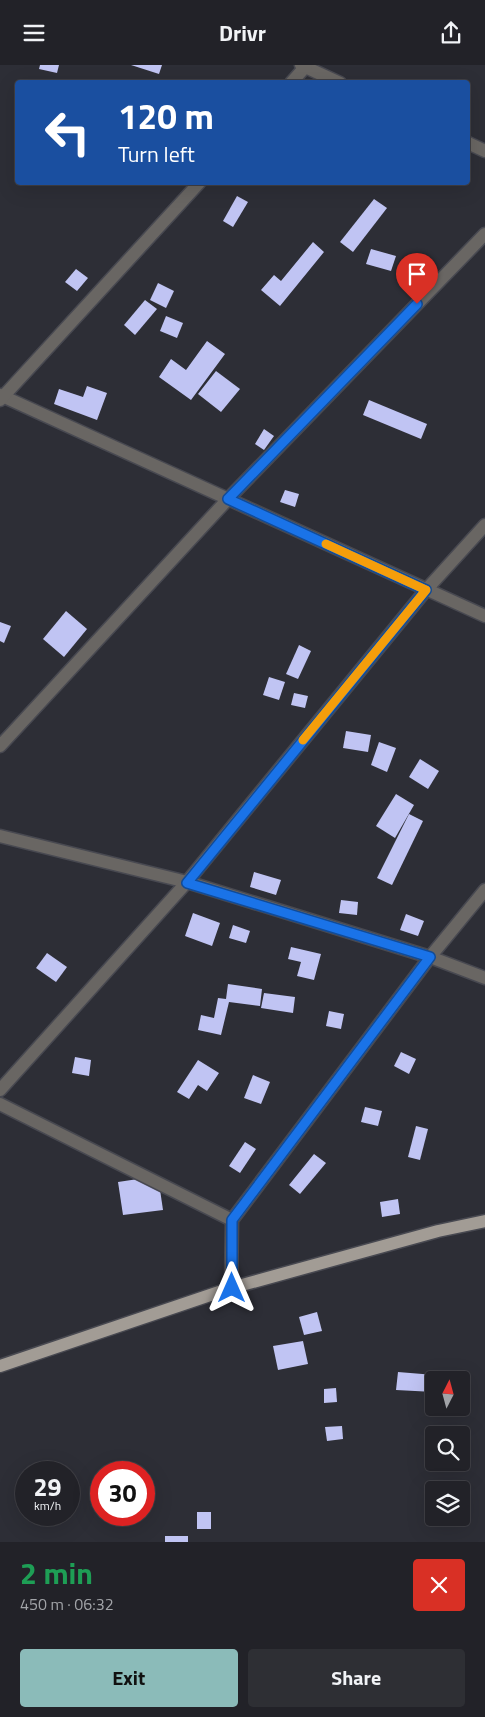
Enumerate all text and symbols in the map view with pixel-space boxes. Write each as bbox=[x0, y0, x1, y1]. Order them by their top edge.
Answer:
text: Drivr bbox=[219, 16, 266, 50]
icon: menu bbox=[20, 19, 48, 47]
icon: share bbox=[437, 19, 465, 47]
text: 120 m bbox=[118, 89, 214, 143]
icon: left bbox=[35, 100, 100, 165]
text: Turn left bbox=[118, 137, 195, 171]
pin bbox=[396, 253, 438, 304]
icon: arrive bbox=[403, 260, 431, 288]
position arrow bbox=[205, 1261, 257, 1313]
north arrow bbox=[425, 1371, 470, 1416]
map controls bbox=[425, 1371, 470, 1526]
button: search bbox=[425, 1426, 470, 1471]
speed limit sign: 30 bbox=[90, 1461, 155, 1526]
text: 29 bbox=[33, 1468, 62, 1506]
button: layers bbox=[425, 1481, 470, 1526]
text: km/h bbox=[34, 1496, 61, 1515]
text: 2 min bbox=[20, 1550, 93, 1596]
button: close bbox=[413, 1559, 465, 1611]
text: 450 m · 06:32 bbox=[20, 1592, 114, 1616]
button: Exit bbox=[20, 1649, 238, 1707]
button: Share bbox=[248, 1649, 465, 1707]

